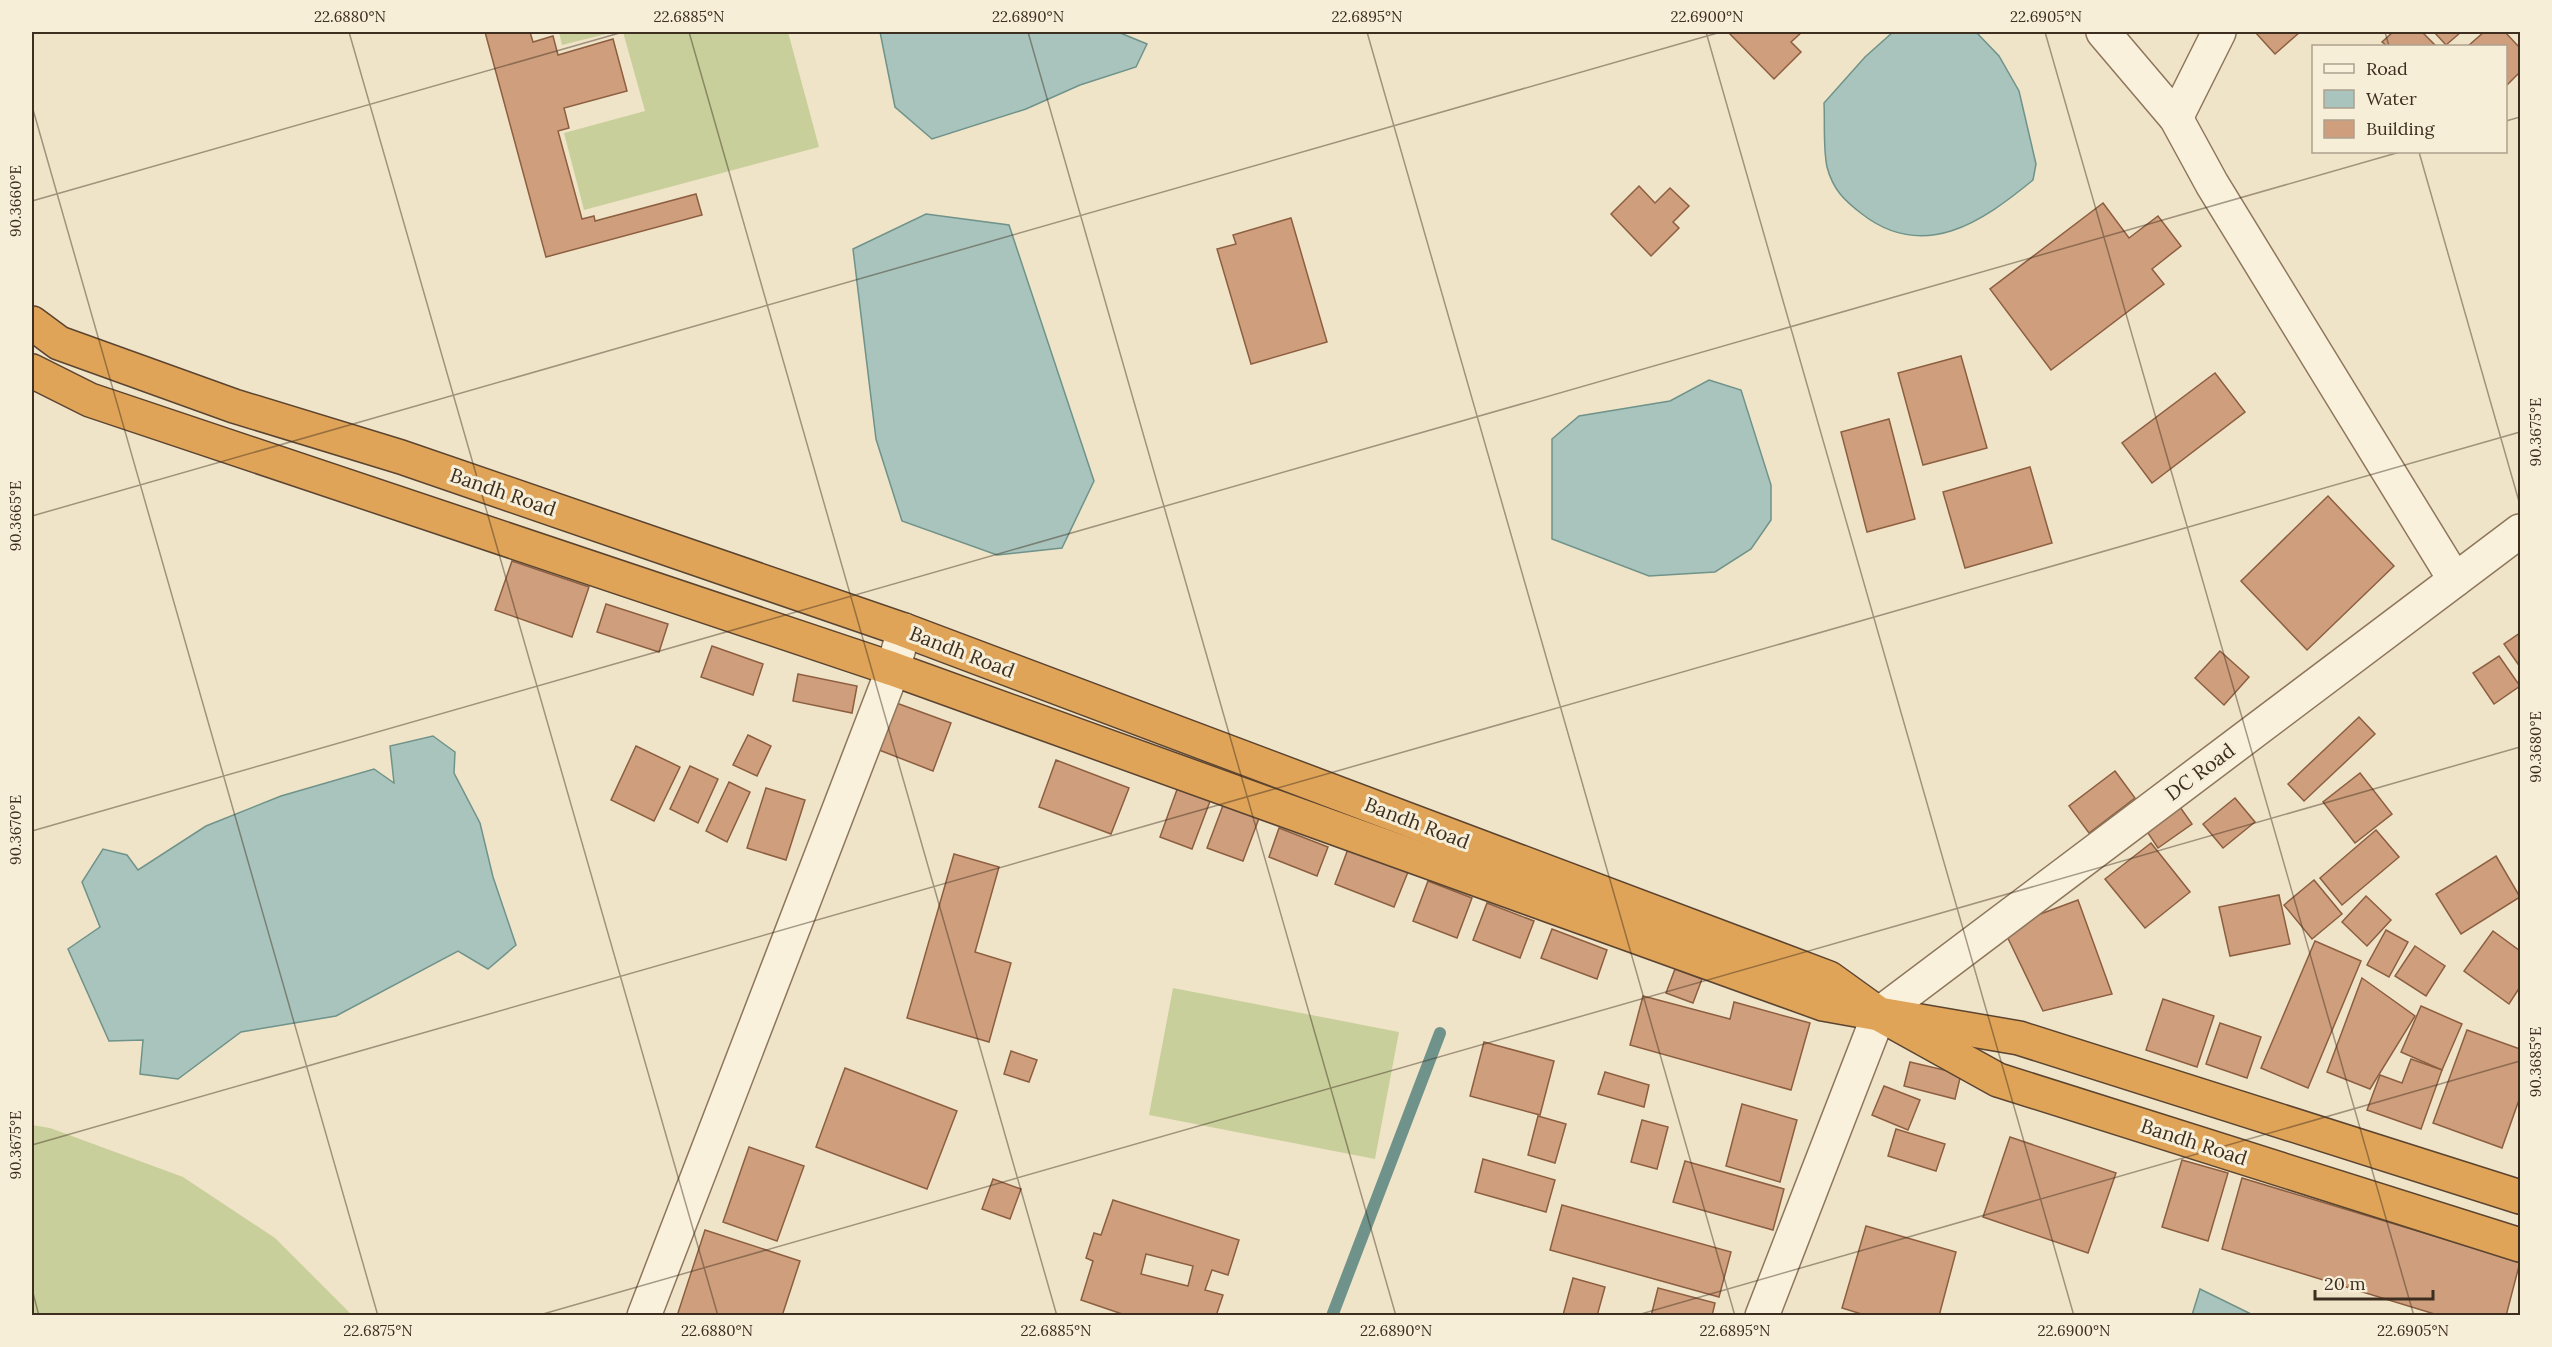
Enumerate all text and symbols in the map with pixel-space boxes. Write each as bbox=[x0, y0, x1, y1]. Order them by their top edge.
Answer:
text: 22.6880°N bbox=[314, 7, 386, 26]
text: 22.6885°N bbox=[654, 7, 724, 26]
text: 22.6890°N bbox=[992, 7, 1064, 26]
text: 22.6895°N bbox=[1332, 7, 1403, 26]
text: 22.6900°N bbox=[1670, 7, 1744, 26]
text: 22.6905°N bbox=[2010, 7, 2082, 26]
legend bbox=[2312, 45, 2507, 153]
text: Road bbox=[2366, 57, 2408, 80]
text: Water bbox=[2366, 87, 2417, 110]
text: Building bbox=[2366, 117, 2436, 140]
text: 90.3660°E bbox=[6, 165, 25, 237]
text: 90.3675°E bbox=[2526, 398, 2545, 466]
street label: Bandh Road bbox=[447, 462, 560, 521]
text: 90.3665°E bbox=[6, 481, 25, 551]
street label: Bandh Road bbox=[906, 620, 1018, 683]
text: 90.3680°E bbox=[2526, 711, 2545, 783]
street label: DC Road bbox=[2160, 737, 2239, 806]
street label: Bandh Road bbox=[1361, 791, 1473, 854]
text: 90.3670°E bbox=[6, 795, 25, 865]
text: 90.3685°E bbox=[2526, 1027, 2545, 1097]
text: 90.3675°E bbox=[6, 1111, 25, 1179]
street label: Bandh Road bbox=[2138, 1113, 2251, 1170]
scale bar bbox=[2315, 1263, 2434, 1301]
text: 20 m bbox=[2324, 1272, 2366, 1295]
text: 22.6875°N bbox=[343, 1321, 413, 1340]
text: 22.6880°N bbox=[681, 1321, 753, 1340]
text: 22.6885°N bbox=[1021, 1321, 1091, 1340]
text: 22.6890°N bbox=[1360, 1321, 1432, 1340]
text: 22.6895°N bbox=[1700, 1321, 1771, 1340]
text: 22.6900°N bbox=[2037, 1321, 2111, 1340]
text: 22.6905°N bbox=[2377, 1321, 2449, 1340]

